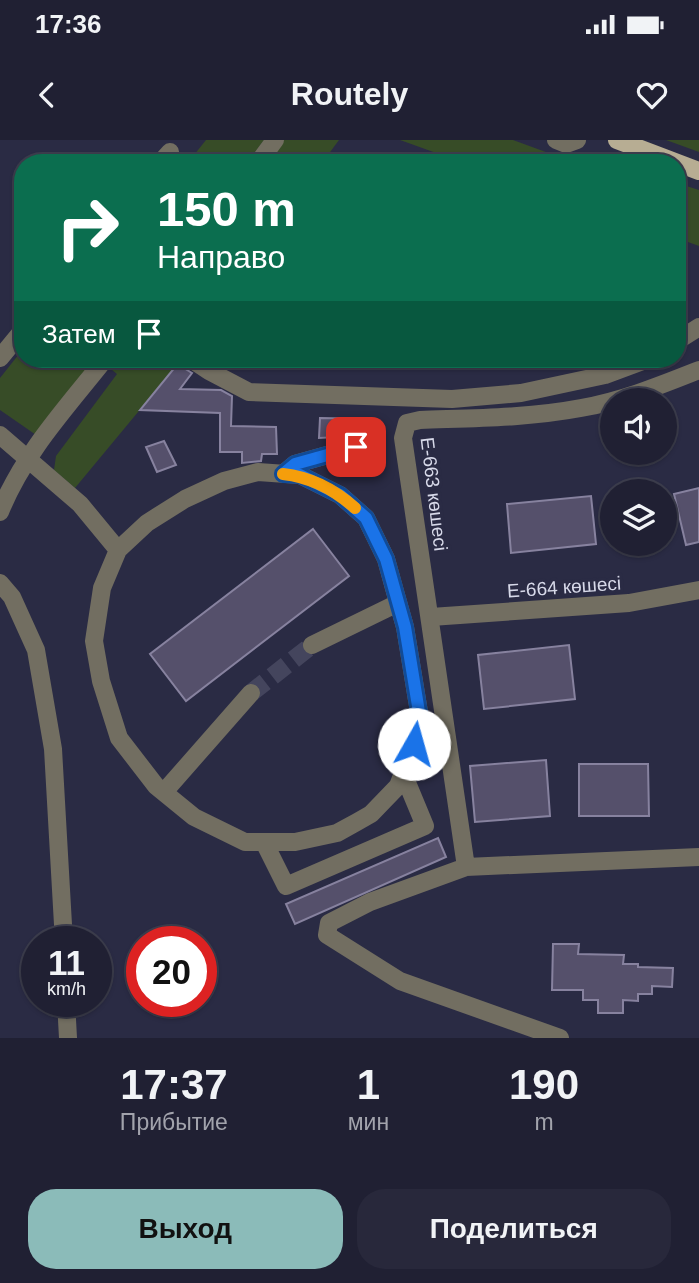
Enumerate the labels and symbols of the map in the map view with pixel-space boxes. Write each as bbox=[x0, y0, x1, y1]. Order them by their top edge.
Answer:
pin bbox=[326, 417, 386, 477]
street label: Е-663 көшесі bbox=[417, 436, 451, 552]
street label: Е-664 көшесі bbox=[506, 573, 622, 601]
position arrow bbox=[377, 707, 451, 781]
speed limit sign: 20 bbox=[126, 926, 217, 1017]

